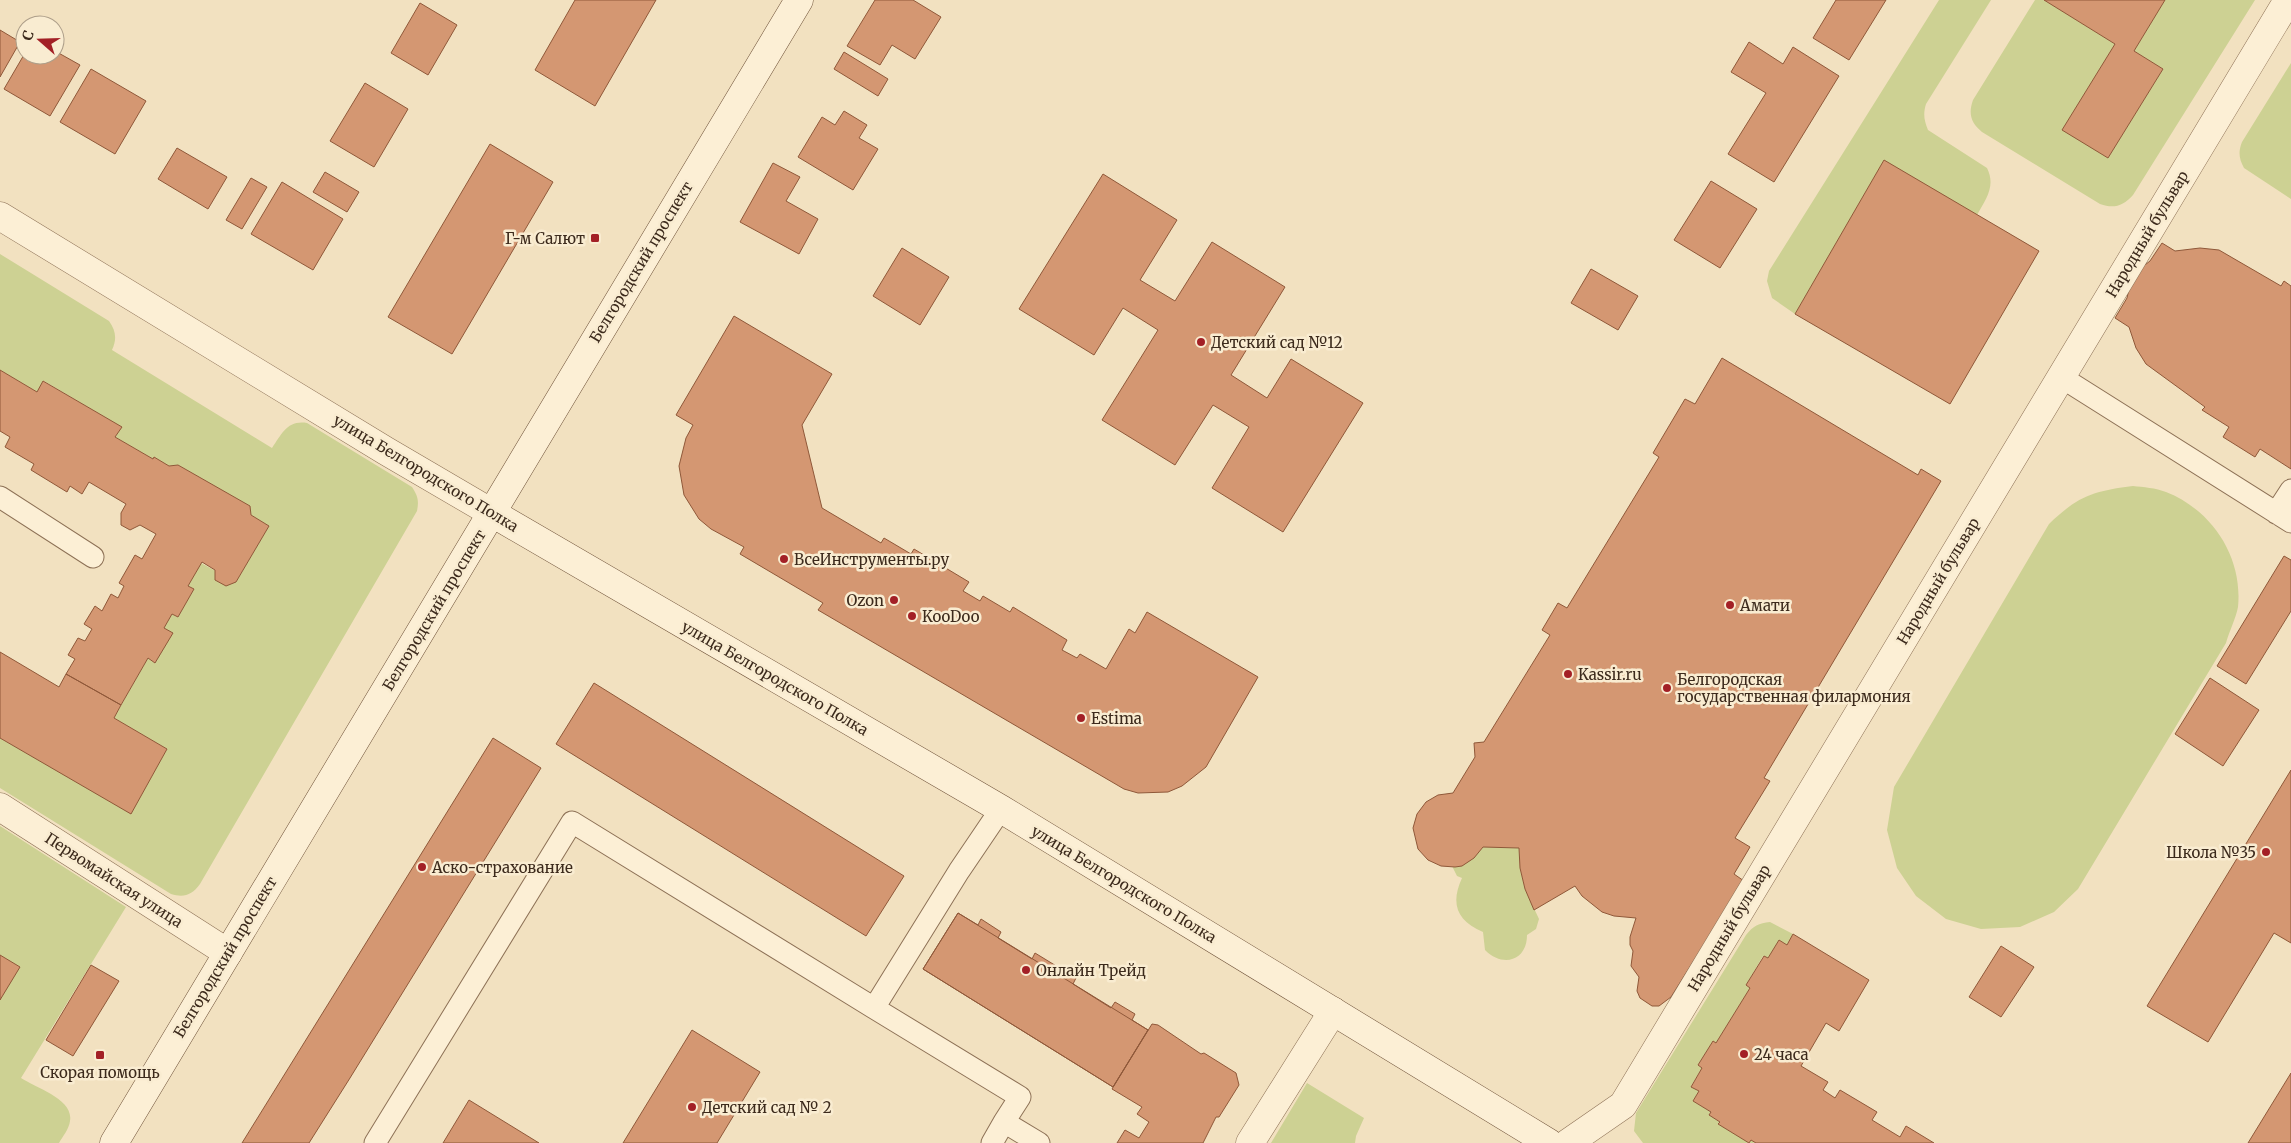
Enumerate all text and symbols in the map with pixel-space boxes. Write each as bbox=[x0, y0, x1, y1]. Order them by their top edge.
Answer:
north arrow bbox=[15, 15, 65, 65]
text: С bbox=[18, 28, 38, 43]
street label: Народный бульвар bbox=[2102, 167, 2192, 301]
street label: Белгородский проспект bbox=[585, 178, 697, 346]
place label: Г-м Салют bbox=[505, 229, 585, 248]
marker: Г-м Салют bbox=[589, 232, 601, 244]
place label: Детский сад №12 bbox=[1211, 333, 1343, 352]
marker: Детский сад №12 bbox=[1195, 336, 1207, 348]
street label: улица Белгородского Полка bbox=[330, 410, 522, 536]
street label: Народный бульвар bbox=[1893, 514, 1983, 648]
street label: Белгородский проспект bbox=[378, 526, 490, 694]
place label: ВсеИнструменты.ру bbox=[794, 550, 949, 569]
marker: ВсеИнструменты.ру bbox=[778, 553, 790, 565]
place label: Ozon bbox=[846, 591, 884, 610]
marker: Ozon bbox=[888, 594, 900, 606]
place label: Амати bbox=[1739, 596, 1790, 615]
marker: Амати bbox=[1724, 599, 1736, 611]
place label: KooDoo bbox=[922, 607, 980, 626]
marker: KooDoo bbox=[906, 610, 918, 622]
street label: улица Белгородского Полка bbox=[678, 617, 872, 739]
place label: Kassir.ru bbox=[1578, 665, 1642, 684]
marker: Kassir.ru bbox=[1562, 668, 1574, 680]
place label: Белгородская государственная филармония bbox=[1677, 670, 1911, 706]
marker: Белгородская государственная филармония bbox=[1661, 682, 1673, 694]
place label: Estima bbox=[1091, 709, 1142, 728]
marker: Estima bbox=[1075, 712, 1087, 724]
street label: улица Белгородского Полка bbox=[1028, 821, 1220, 947]
street label: Первомайская улица bbox=[42, 828, 186, 932]
place label: Школа №35 bbox=[2166, 843, 2256, 862]
marker: Школа №35 bbox=[2260, 846, 2272, 858]
place label: Аско-страхование bbox=[431, 858, 573, 877]
marker: Аско-страхование bbox=[416, 861, 428, 873]
street label: Народный бульвар bbox=[1684, 861, 1774, 995]
street label: Белгородский проспект bbox=[169, 873, 281, 1041]
place label: Онлайн Трейд bbox=[1036, 961, 1146, 980]
marker: Онлайн Трейд bbox=[1020, 964, 1032, 976]
place label: 24 часа bbox=[1754, 1045, 1808, 1064]
marker: 24 часа bbox=[1738, 1048, 1750, 1060]
marker: Скорая помощь bbox=[94, 1049, 106, 1061]
place label: Скорая помощь bbox=[40, 1063, 160, 1082]
place label: Детский сад № 2 bbox=[702, 1098, 832, 1117]
marker: Детский сад № 2 bbox=[686, 1101, 698, 1113]

